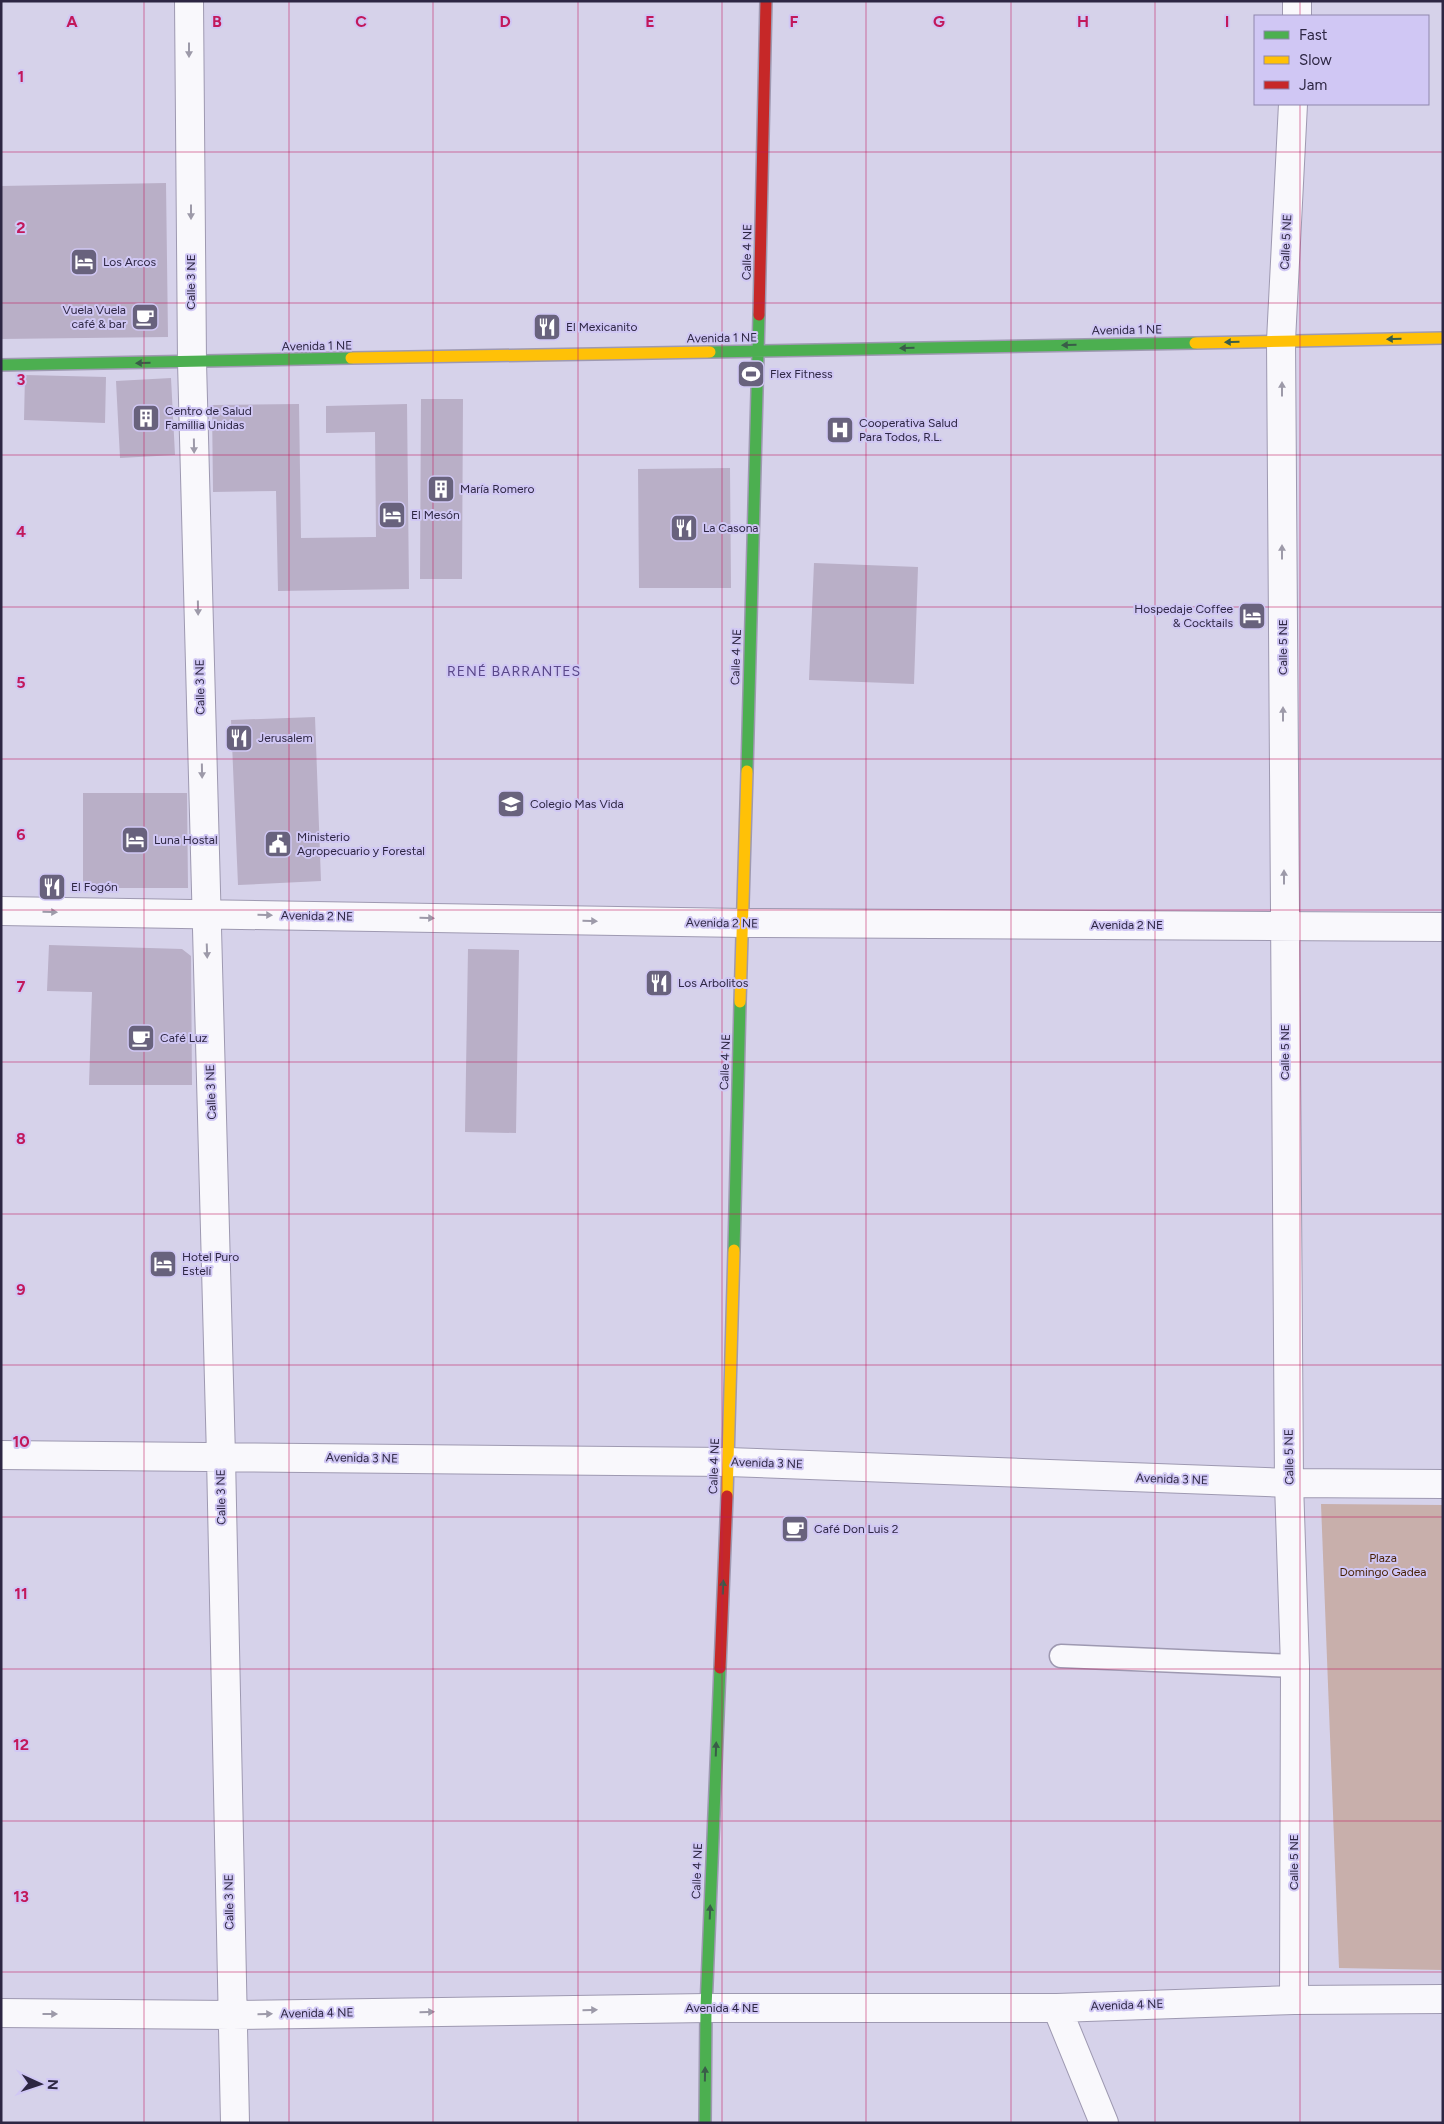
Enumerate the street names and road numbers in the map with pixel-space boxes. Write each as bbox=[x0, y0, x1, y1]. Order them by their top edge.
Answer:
street label: Calle 5 NE bbox=[1278, 214, 1294, 270]
street label: Calle 4 NE bbox=[740, 224, 754, 280]
street label: Calle 3 NE bbox=[184, 254, 198, 310]
street label: Avenida 1 NE bbox=[1092, 322, 1162, 338]
street label: Avenida 1 NE bbox=[687, 330, 757, 346]
street label: Avenida 1 NE bbox=[282, 338, 352, 354]
street label: Calle 5 NE bbox=[1276, 619, 1290, 675]
street label: Calle 4 NE bbox=[728, 629, 744, 685]
street label: Calle 3 NE bbox=[193, 659, 207, 715]
street label: Avenida 2 NE bbox=[281, 908, 353, 924]
street label: Avenida 2 NE bbox=[686, 915, 758, 931]
street label: Avenida 2 NE bbox=[1091, 918, 1163, 932]
street label: Calle 5 NE bbox=[1278, 1024, 1292, 1080]
street label: Calle 4 NE bbox=[717, 1034, 733, 1090]
street label: Calle 3 NE bbox=[203, 1064, 219, 1120]
street label: Calle 5 NE bbox=[1282, 1429, 1296, 1485]
street label: Calle 4 NE bbox=[706, 1438, 722, 1494]
street label: Avenida 3 NE bbox=[326, 1450, 398, 1466]
street label: Avenida 3 NE bbox=[731, 1455, 803, 1471]
street label: Calle 3 NE bbox=[214, 1469, 228, 1525]
street label: Avenida 3 NE bbox=[1136, 1471, 1208, 1487]
street label: Calle 5 NE bbox=[1287, 1834, 1301, 1890]
street label: Calle 4 NE bbox=[689, 1843, 705, 1899]
street label: Calle 3 NE bbox=[222, 1874, 236, 1930]
street label: Avenida 4 NE bbox=[1090, 1997, 1164, 2013]
street label: Avenida 4 NE bbox=[685, 2001, 759, 2015]
street label: Avenida 4 NE bbox=[280, 2005, 354, 2021]

